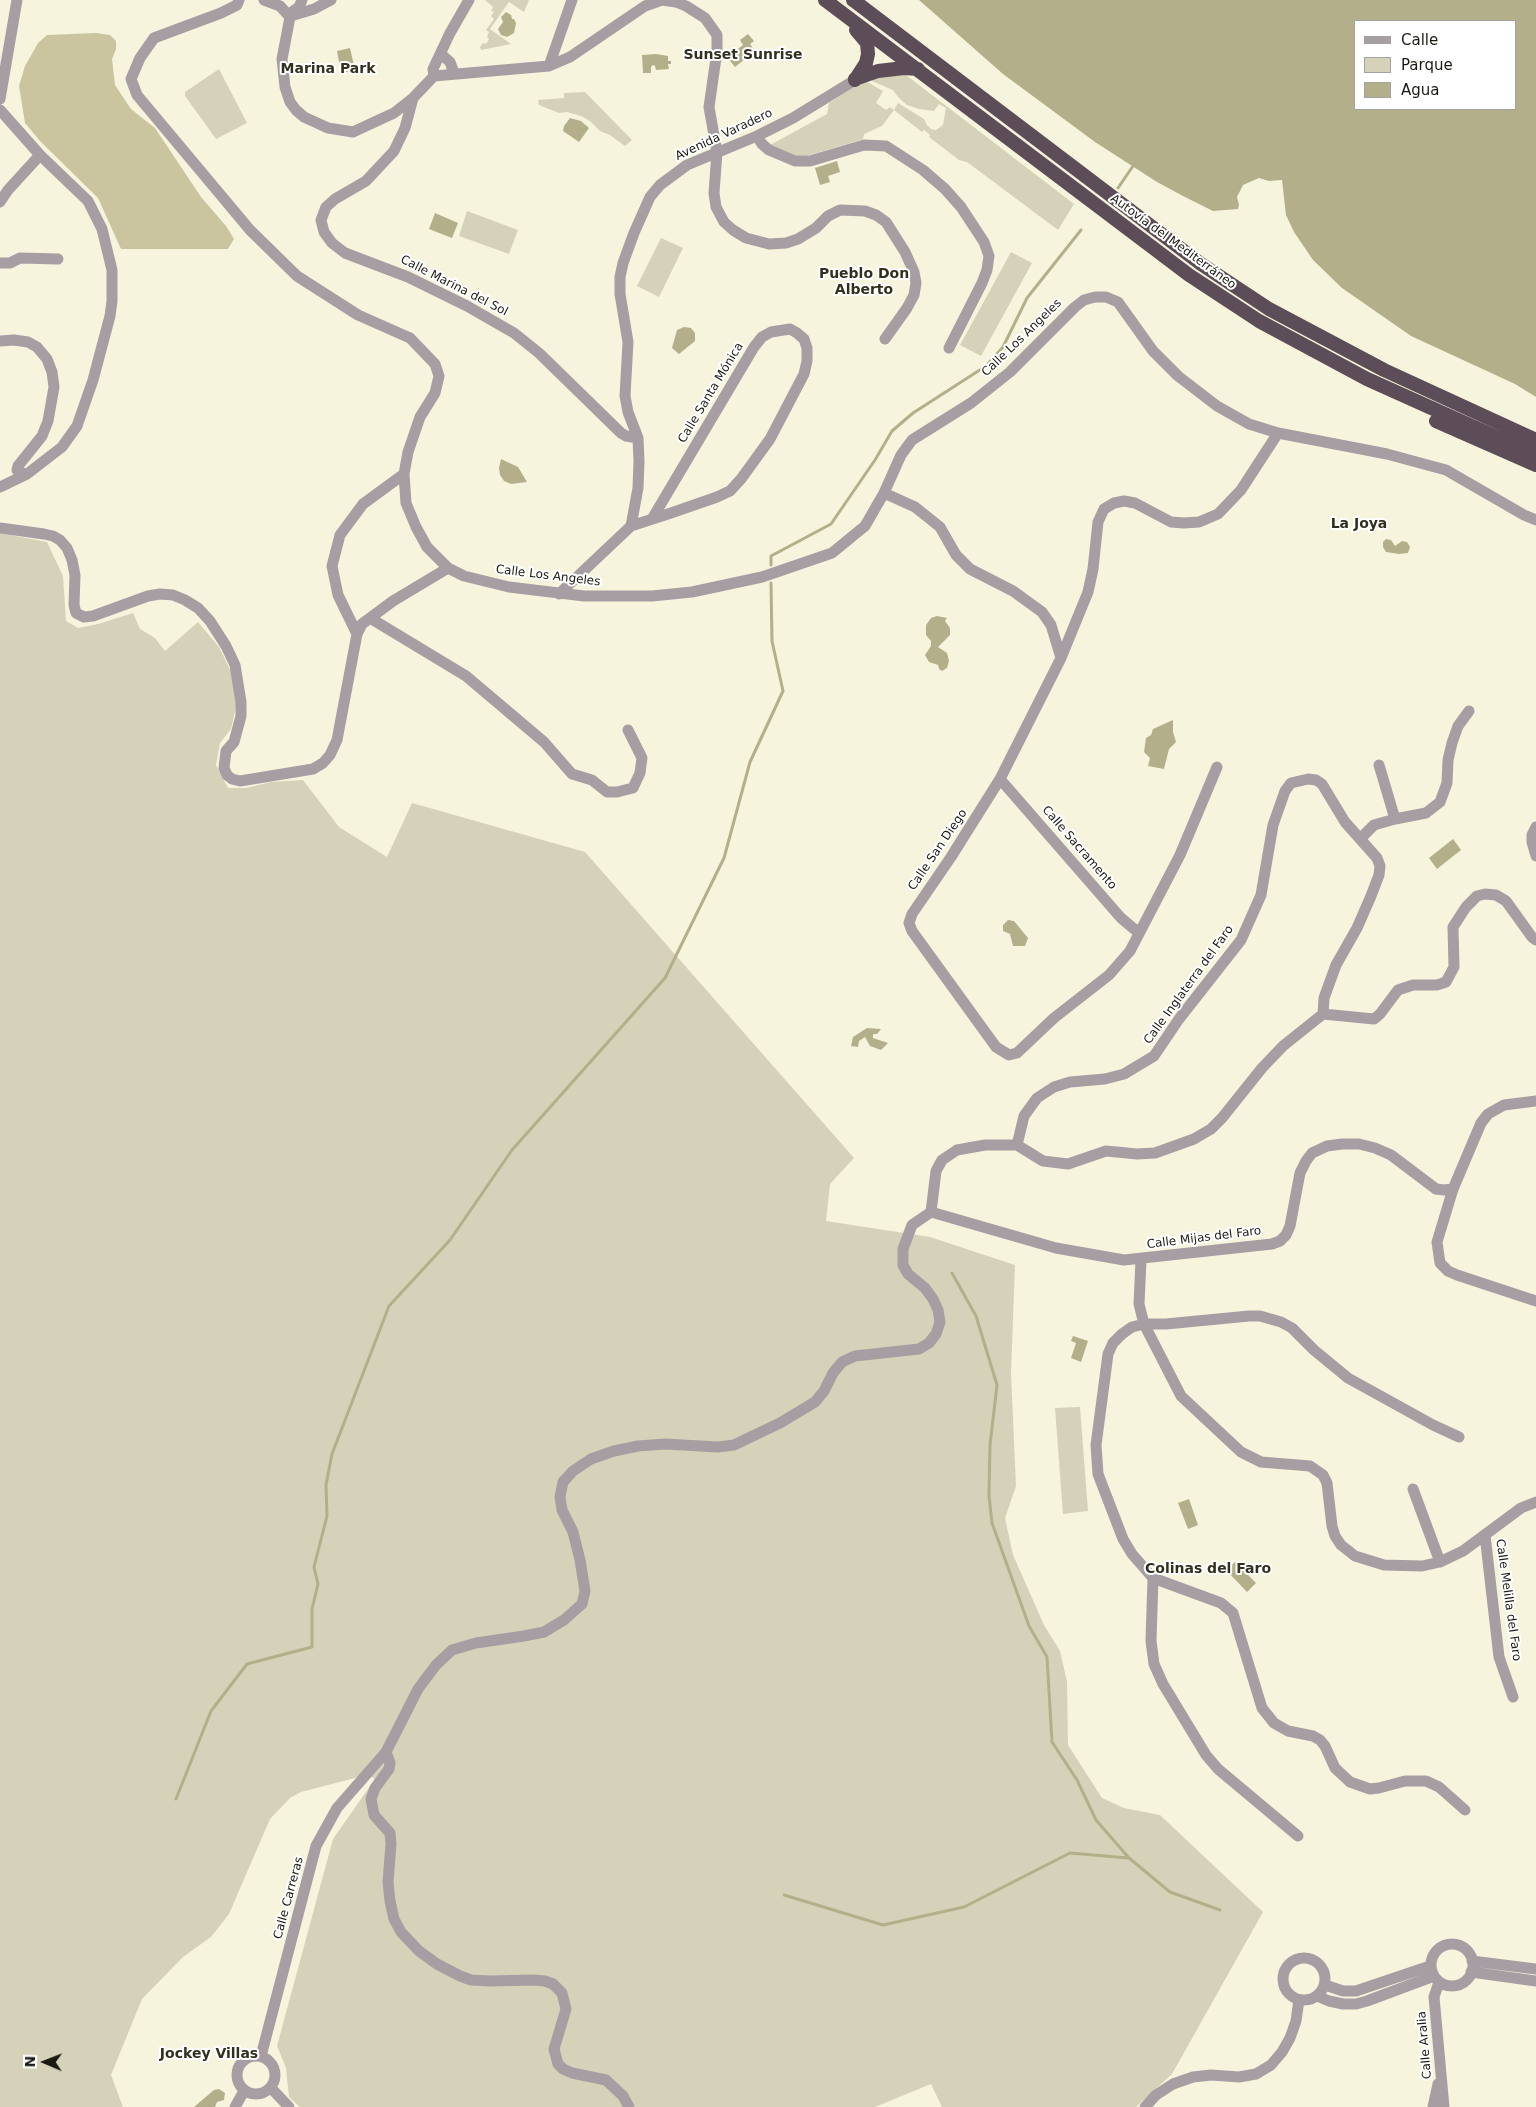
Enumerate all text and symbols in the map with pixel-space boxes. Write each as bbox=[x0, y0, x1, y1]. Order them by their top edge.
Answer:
legend bbox=[1354, 20, 1516, 110]
text: Calle bbox=[1401, 31, 1438, 49]
district label: Sunset Sunrise bbox=[684, 47, 802, 63]
text: Parque bbox=[1401, 56, 1453, 74]
district label: Marina Park bbox=[281, 61, 375, 77]
text: Agua bbox=[1401, 81, 1439, 99]
street label: Avenida Varadero bbox=[673, 106, 775, 164]
street label: Autovía del Mediterráneo bbox=[1107, 192, 1239, 292]
street label: Calle Marina del Sol bbox=[398, 253, 510, 319]
district label: Pueblo Don Alberto bbox=[819, 266, 909, 298]
street label: Calle Los Angeles bbox=[979, 296, 1065, 380]
street label: Calle Santa Mónica bbox=[675, 340, 747, 446]
district label: La Joya bbox=[1331, 516, 1387, 532]
street label: Calle Los Angeles bbox=[495, 562, 601, 590]
street label: Calle Sacramento bbox=[1039, 803, 1119, 893]
street label: Calle San Diego bbox=[905, 807, 971, 893]
street label: Calle Inglaterra del Faro bbox=[1141, 923, 1237, 1047]
street label: Calle Mijas del Faro bbox=[1146, 1224, 1262, 1252]
street label: Calle Melilla del Faro bbox=[1492, 1538, 1524, 1662]
district label: Colinas del Faro bbox=[1145, 1561, 1271, 1577]
street label: Calle Carreras bbox=[271, 1855, 307, 1941]
street label: Calle Aralia bbox=[1415, 2010, 1435, 2080]
north arrow bbox=[20, 2037, 70, 2087]
district label: Jockey Villas bbox=[160, 2046, 258, 2062]
text: N bbox=[22, 2056, 38, 2068]

